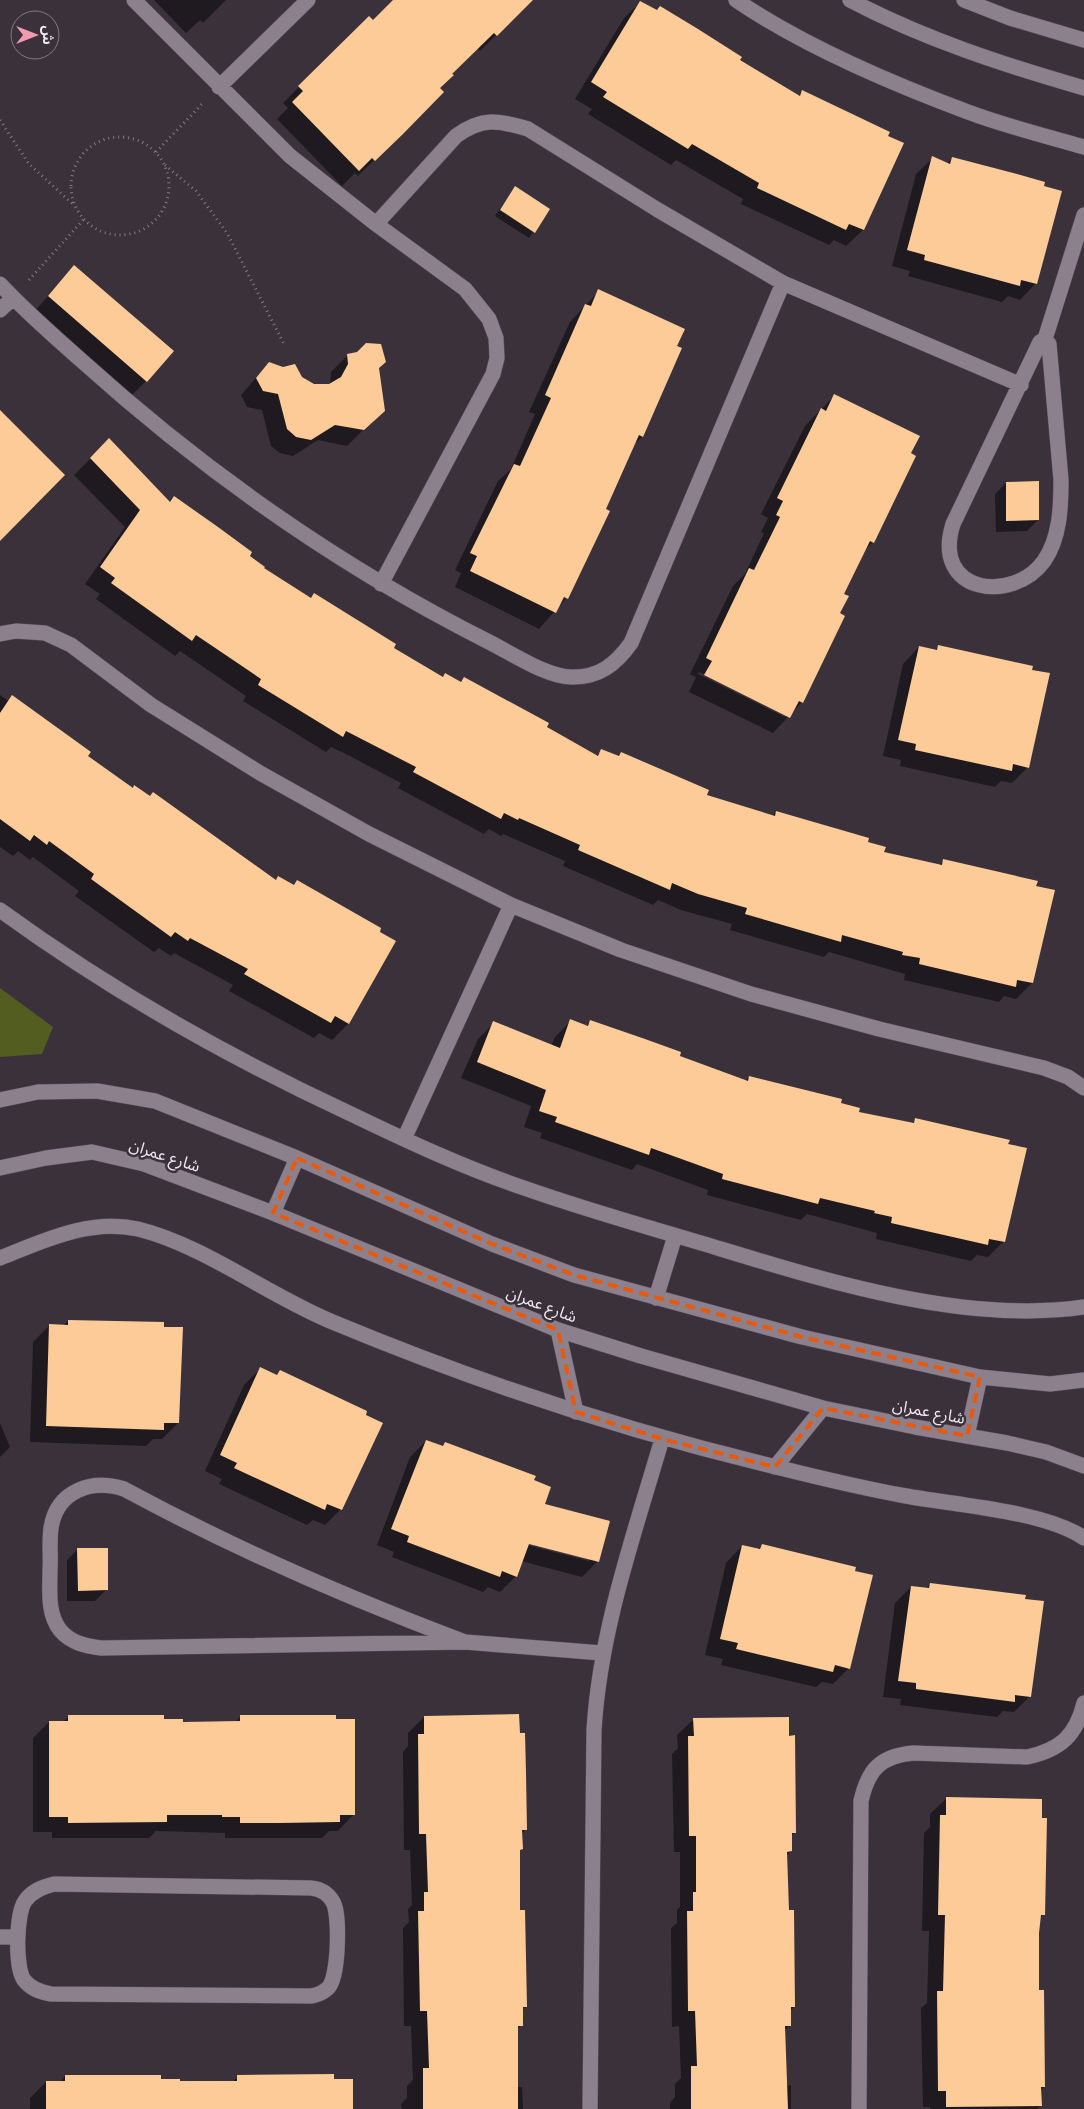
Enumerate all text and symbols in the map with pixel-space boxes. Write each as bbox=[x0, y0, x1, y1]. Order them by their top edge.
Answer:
north arrow bbox=[10, 10, 60, 60]
text: ش bbox=[39, 25, 58, 45]
street label: شارع عمران bbox=[126, 1133, 203, 1179]
street label: شارع عمران bbox=[503, 1281, 580, 1329]
street label: شارع عمران bbox=[891, 1393, 967, 1431]

